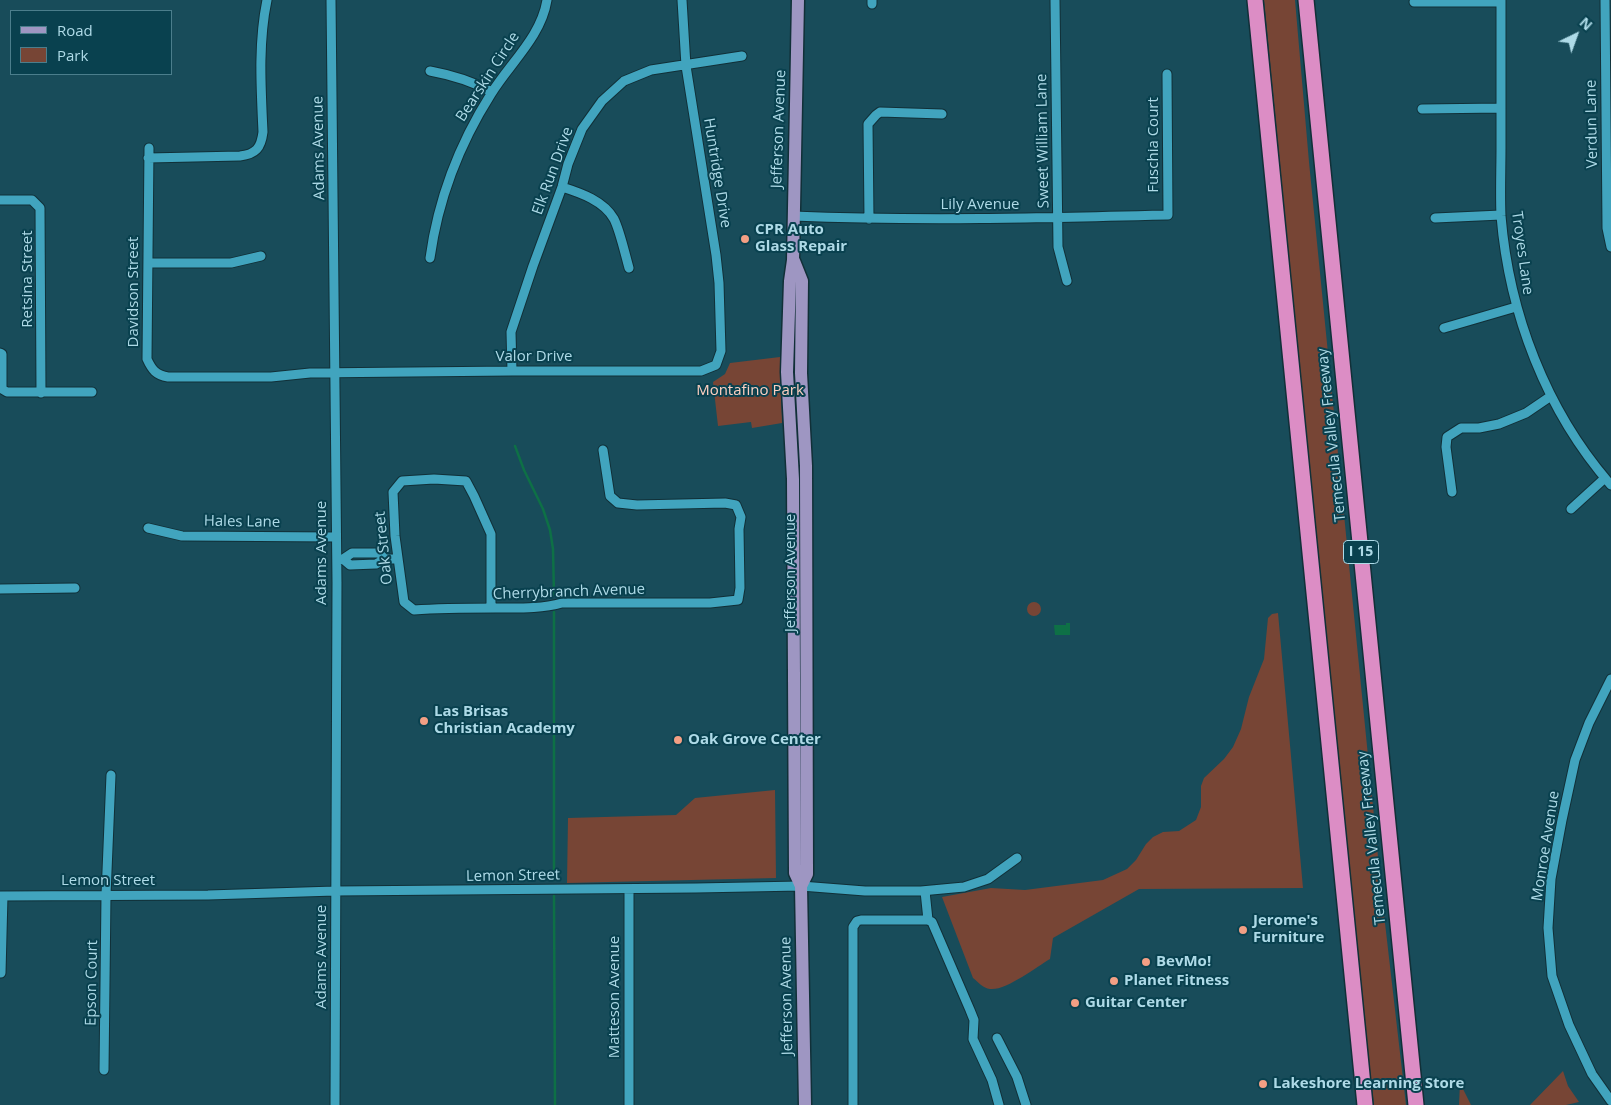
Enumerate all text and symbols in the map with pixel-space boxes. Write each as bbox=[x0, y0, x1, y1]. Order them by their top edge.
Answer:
legend bbox=[10, 10, 172, 75]
north arrow bbox=[1551, 10, 1601, 60]
text: N bbox=[1576, 13, 1597, 34]
text: Road bbox=[57, 20, 93, 40]
street label: Bearskin Circle bbox=[452, 29, 524, 125]
text: Park bbox=[57, 45, 88, 65]
street label: Jefferson Avenue bbox=[768, 69, 790, 189]
street label: Sweet William Lane bbox=[1033, 73, 1053, 209]
street label: Verdun Lane bbox=[1582, 79, 1602, 169]
street label: Adams Avenue bbox=[309, 96, 329, 200]
street label: Fuschia Court bbox=[1145, 97, 1163, 193]
street label: Huntridge Drive bbox=[699, 117, 735, 229]
street label: Elk Run Drive bbox=[529, 125, 577, 217]
street label: Lily Avenue bbox=[940, 196, 1020, 214]
street label: Troyes Lane bbox=[1507, 210, 1537, 296]
place label: CPR Auto Glass Repair bbox=[755, 221, 847, 256]
street label: Retsina Street bbox=[19, 230, 37, 328]
marker: CPR Auto Glass Repair bbox=[739, 233, 751, 245]
street label: Davidson Street bbox=[125, 237, 143, 347]
street label: Temecula Valley Freeway bbox=[1314, 347, 1350, 523]
street label: Valor Drive bbox=[496, 348, 572, 366]
park label: Montafino Park bbox=[696, 382, 804, 400]
street label: Adams Avenue bbox=[313, 501, 331, 605]
street label: Oak Street bbox=[371, 510, 397, 586]
street label: Hales Lane bbox=[204, 512, 280, 532]
street label: Jefferson Avenue bbox=[782, 514, 800, 632]
road number: I 15 bbox=[1344, 540, 1378, 564]
street label: Cherrybranch Avenue bbox=[493, 580, 645, 604]
place label: Las Brisas Christian Academy bbox=[434, 703, 575, 738]
marker: Las Brisas Christian Academy bbox=[418, 715, 430, 727]
place label: Oak Grove Center bbox=[688, 731, 821, 749]
marker: Oak Grove Center bbox=[672, 734, 684, 746]
street label: Temecula Valley Freeway bbox=[1354, 750, 1390, 926]
street label: Monroe Avenue bbox=[1528, 790, 1564, 902]
street label: Lemon Street bbox=[466, 866, 560, 886]
street label: Lemon Street bbox=[61, 872, 155, 890]
street label: Adams Avenue bbox=[313, 905, 331, 1009]
place label: Jerome's Furniture bbox=[1253, 912, 1324, 947]
marker: Jerome's Furniture bbox=[1237, 924, 1249, 936]
street label: Matteson Avenue bbox=[606, 936, 624, 1058]
street label: Jefferson Avenue bbox=[777, 937, 797, 1055]
street label: Epson Court bbox=[82, 940, 102, 1026]
place label: BevMo! bbox=[1156, 953, 1211, 971]
marker: BevMo! bbox=[1140, 956, 1152, 968]
place label: Planet Fitness bbox=[1124, 972, 1229, 990]
marker: Planet Fitness bbox=[1108, 975, 1120, 987]
place label: Guitar Center bbox=[1085, 994, 1187, 1012]
marker: Guitar Center bbox=[1069, 997, 1081, 1009]
place label: Lakeshore Learning Store bbox=[1273, 1075, 1464, 1093]
marker: Lakeshore Learning Store bbox=[1257, 1078, 1269, 1090]

